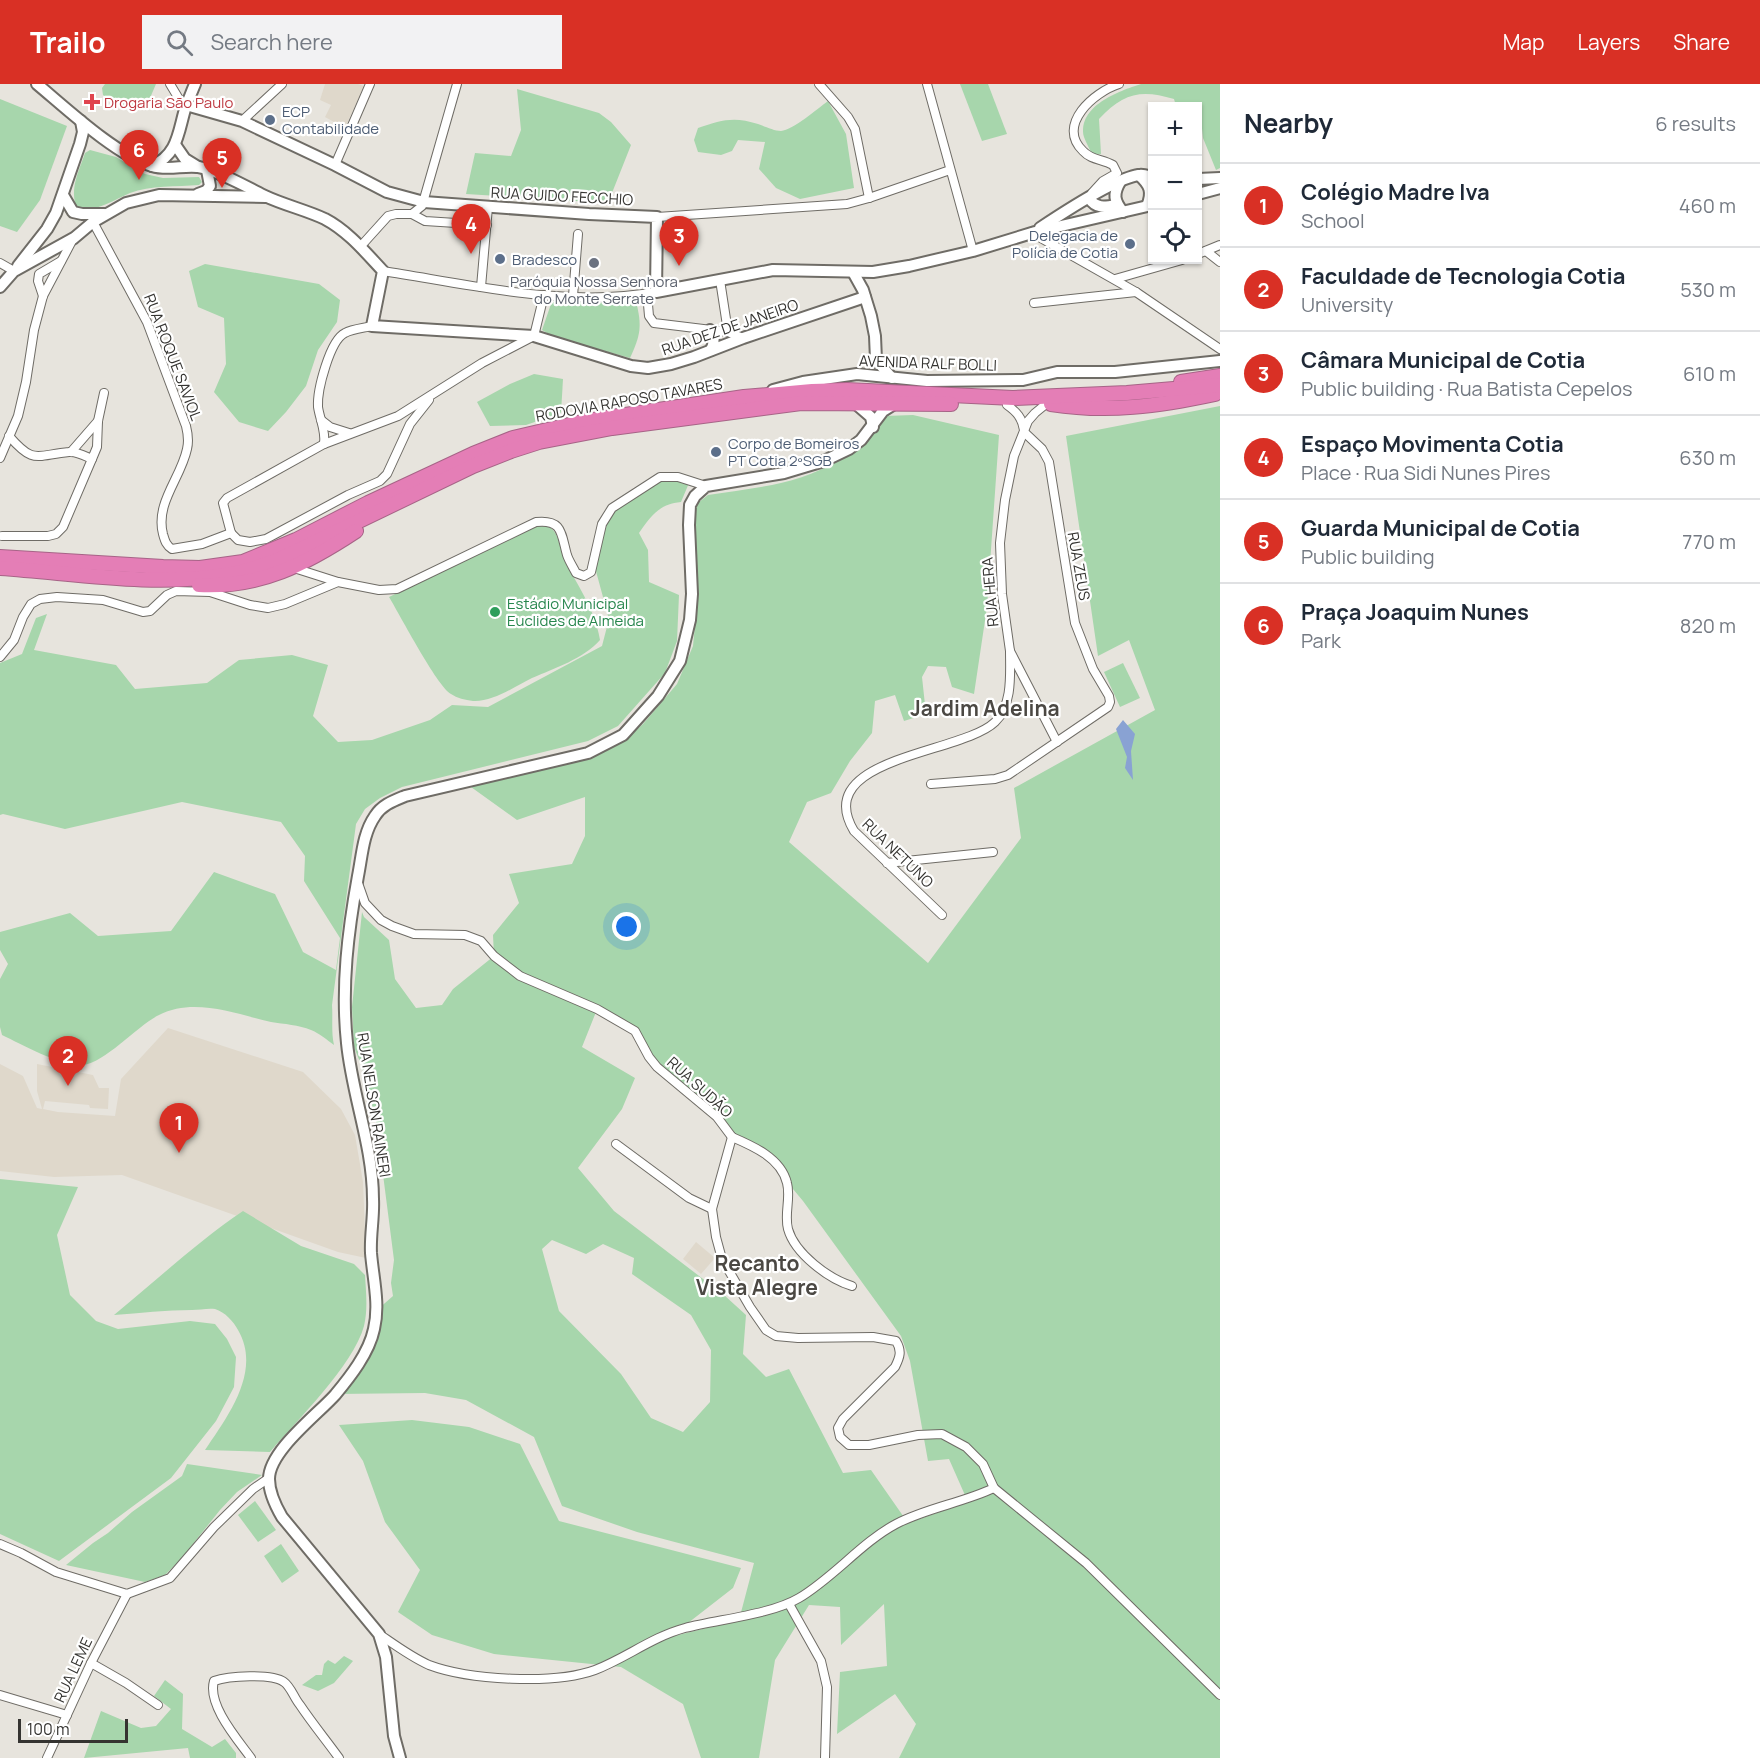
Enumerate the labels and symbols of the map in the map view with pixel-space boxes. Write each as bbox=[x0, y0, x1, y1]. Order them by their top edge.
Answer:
place label: Drogaria São Paulo bbox=[104, 92, 234, 113]
marker: Drogaria São Paulo bbox=[85, 95, 99, 109]
place label: ECP Contabilidade bbox=[282, 101, 379, 139]
marker: ECP Contabilidade bbox=[263, 113, 277, 127]
pin: 6 bbox=[120, 130, 158, 180]
pin: 5 bbox=[202, 138, 242, 188]
street label: RUA GUIDO FECCHIO bbox=[490, 182, 634, 210]
pin: 4 bbox=[452, 204, 490, 254]
pin: 3 bbox=[660, 216, 698, 266]
place label: Delegacia de Polícia de Cotia bbox=[1012, 225, 1118, 263]
marker: Delegacia de Polícia de Cotia bbox=[1123, 237, 1137, 251]
place label: Bradesco bbox=[512, 249, 577, 270]
marker: Bradesco bbox=[493, 252, 507, 266]
marker: Paróquia Nossa Senhora do Monte Serrate bbox=[587, 256, 601, 270]
place label: Paróquia Nossa Senhora do Monte Serrate bbox=[510, 271, 678, 309]
street label: RUA ROQUE SAVIOL bbox=[139, 291, 207, 424]
street label: RUA DEZ DE JANEIRO bbox=[659, 294, 801, 360]
street label: AVENIDA RALF BOLLI bbox=[859, 350, 997, 376]
street label: RODOVIA RAPOSO TAVARES bbox=[534, 373, 724, 427]
place label: Corpo de Bomeiros PT Cotia 2ºSGB bbox=[728, 433, 859, 471]
marker: Corpo de Bomeiros PT Cotia 2ºSGB bbox=[709, 445, 723, 459]
street label: RUA ZEUS bbox=[1063, 530, 1095, 602]
street label: RUA HERA bbox=[976, 556, 1004, 628]
place label: Estádio Municipal Euclides de Almeida bbox=[507, 593, 644, 631]
marker: Estádio Municipal Euclides de Almeida bbox=[488, 605, 502, 619]
district label: Jardim Adelina bbox=[910, 694, 1060, 722]
street label: RUA NETUNO bbox=[858, 814, 938, 892]
your location bbox=[612, 912, 641, 941]
street label: RUA NELSON RAINERI bbox=[352, 1031, 396, 1179]
pin: 2 bbox=[48, 1036, 88, 1086]
street label: RUA SUDÃO bbox=[663, 1052, 737, 1122]
pin: 1 bbox=[160, 1104, 198, 1153]
district label: Recanto Vista Alegre bbox=[696, 1249, 818, 1301]
street label: RUA LEME bbox=[49, 1634, 97, 1706]
scale bar bbox=[18, 1716, 128, 1744]

